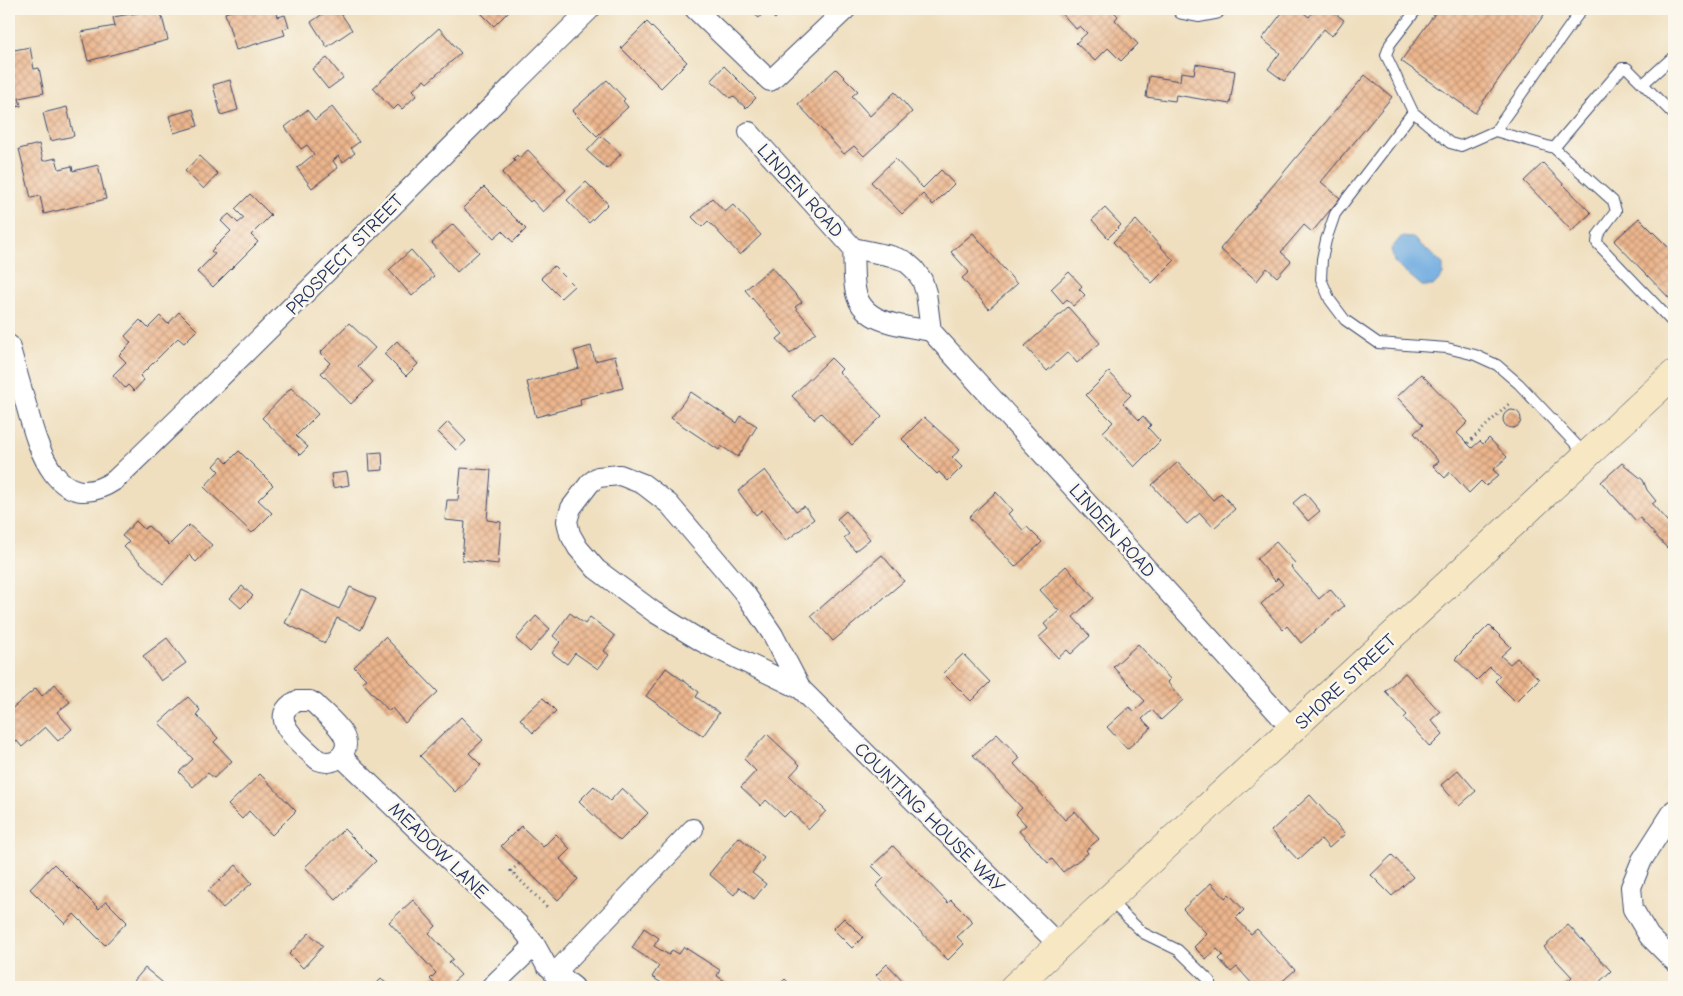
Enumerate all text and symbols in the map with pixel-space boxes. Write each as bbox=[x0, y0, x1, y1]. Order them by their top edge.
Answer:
street label: LINDEN ROAD bbox=[753, 139, 848, 242]
street label: PROSPECT STREET bbox=[282, 190, 408, 320]
street label: LINDEN ROAD bbox=[1065, 479, 1160, 582]
street label: SHORE STREET bbox=[1291, 629, 1401, 734]
street label: COUNTING HOUSE WAY bbox=[850, 738, 1009, 898]
street label: MEADOW LANE bbox=[384, 798, 493, 904]

